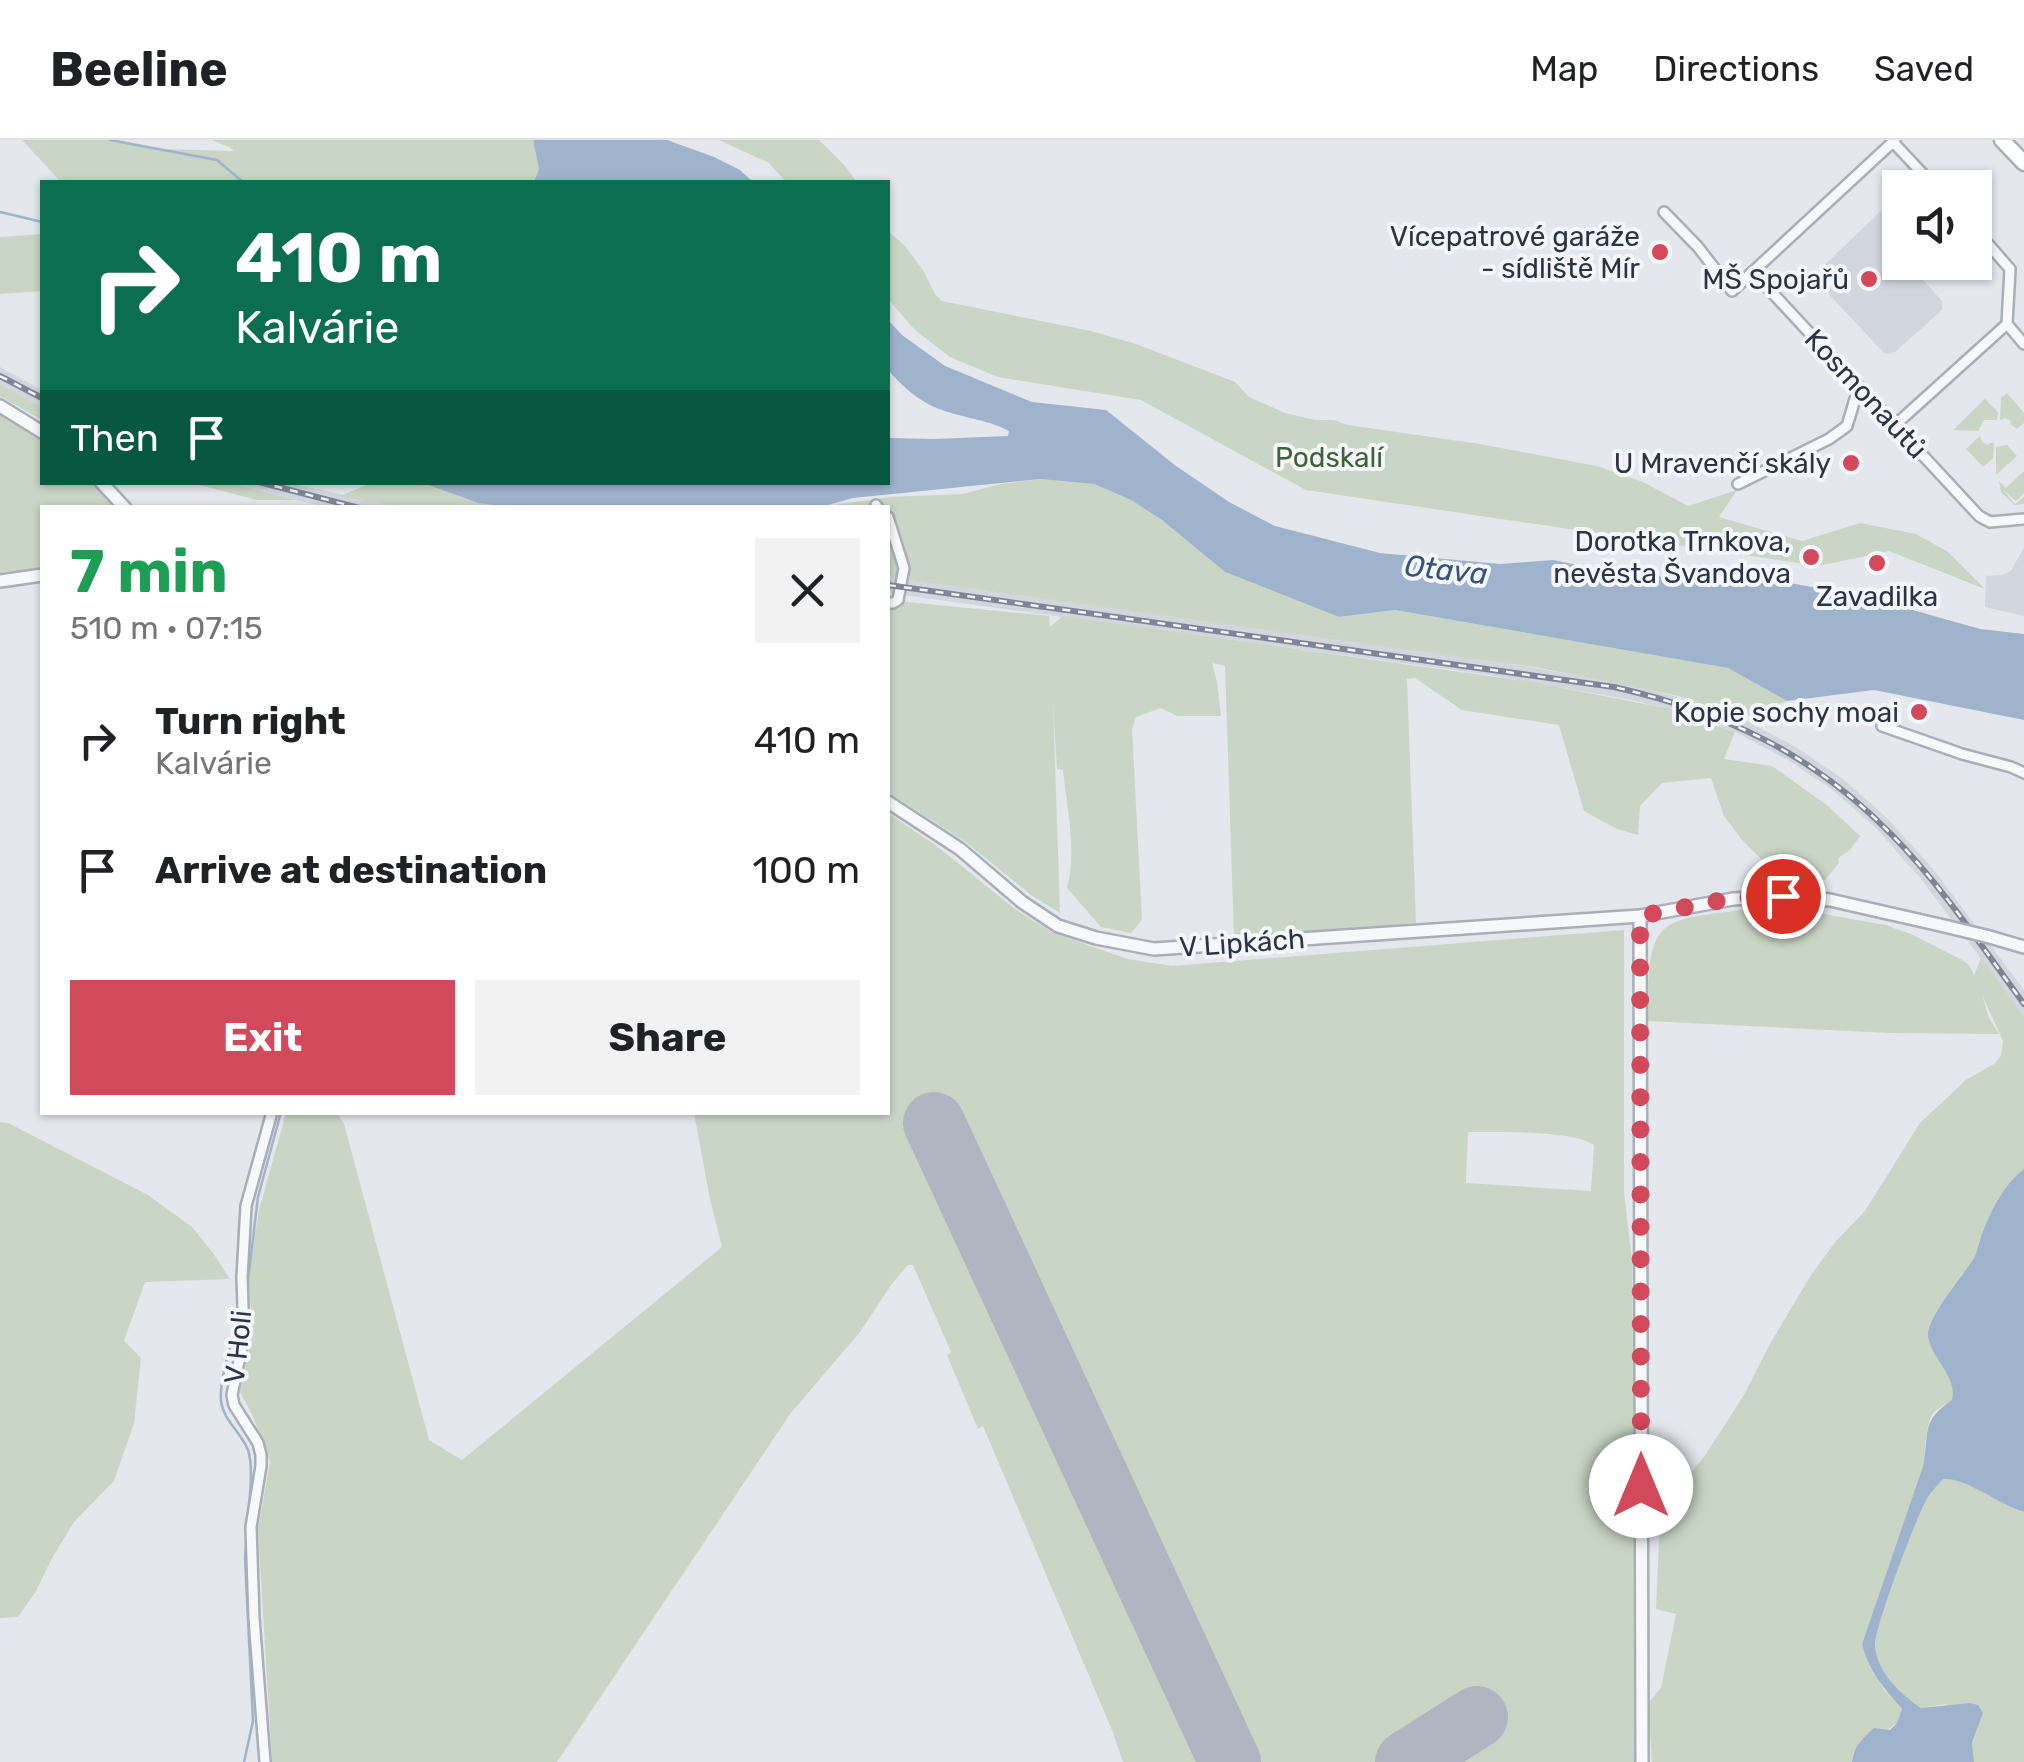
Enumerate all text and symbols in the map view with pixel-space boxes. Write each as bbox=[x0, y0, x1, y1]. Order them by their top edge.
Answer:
text: Beeline bbox=[50, 41, 228, 98]
text: Map bbox=[1530, 48, 1598, 90]
text: Directions bbox=[1653, 48, 1819, 90]
text: Saved bbox=[1874, 48, 1974, 90]
map controls bbox=[1882, 170, 1992, 280]
button: sound bbox=[1882, 170, 1992, 280]
text: 410 m bbox=[235, 217, 443, 300]
icon: right bbox=[70, 220, 200, 350]
place label: Vícepatrové garáže - sídliště Mír bbox=[1390, 220, 1640, 285]
marker: Vícepatrové garáže - sídliště Mír bbox=[1649, 241, 1671, 263]
place label: MŠ Spojařů bbox=[1702, 263, 1849, 296]
marker: MŠ Spojařů bbox=[1858, 268, 1880, 290]
text: Kalvárie bbox=[235, 301, 400, 354]
street label: Kosmonautů bbox=[1798, 323, 1934, 465]
icon: arrive bbox=[179, 410, 234, 465]
text: Then bbox=[70, 415, 159, 461]
park label: Podskalí bbox=[1275, 441, 1384, 474]
place label: U Mravenčí skály bbox=[1614, 447, 1831, 480]
marker: U Mravenčí skály bbox=[1840, 452, 1862, 474]
place label: Dorotka Trnkova, nevěsta Švandova bbox=[1553, 525, 1791, 590]
text: 7 min bbox=[70, 536, 228, 607]
button: close bbox=[755, 538, 860, 643]
marker: Dorotka Trnkova, nevěsta Švandova bbox=[1800, 546, 1822, 568]
water label: Otava bbox=[1403, 548, 1489, 592]
marker: Zavadilka bbox=[1866, 552, 1888, 574]
place label: Zavadilka bbox=[1816, 580, 1938, 613]
text: 510 m · 07:15 bbox=[70, 609, 263, 647]
place label: Kopie sochy moai bbox=[1674, 696, 1899, 729]
text: Turn right bbox=[155, 698, 346, 744]
marker: Kopie sochy moai bbox=[1908, 701, 1930, 723]
icon: right bbox=[70, 713, 125, 768]
text: 410 m bbox=[754, 717, 860, 763]
text: Kalvárie bbox=[155, 744, 272, 782]
icon: arrive bbox=[70, 843, 125, 898]
text: Arrive at destination bbox=[155, 847, 547, 893]
text: 100 m bbox=[752, 847, 860, 893]
pin bbox=[1741, 854, 1826, 939]
icon: arrive bbox=[1756, 869, 1811, 924]
street label: V Lipkách bbox=[1178, 922, 1306, 964]
button: Exit bbox=[70, 980, 455, 1095]
button: Share bbox=[475, 980, 860, 1095]
street label: V Holi bbox=[218, 1308, 258, 1386]
position arrow bbox=[1589, 1434, 1693, 1538]

